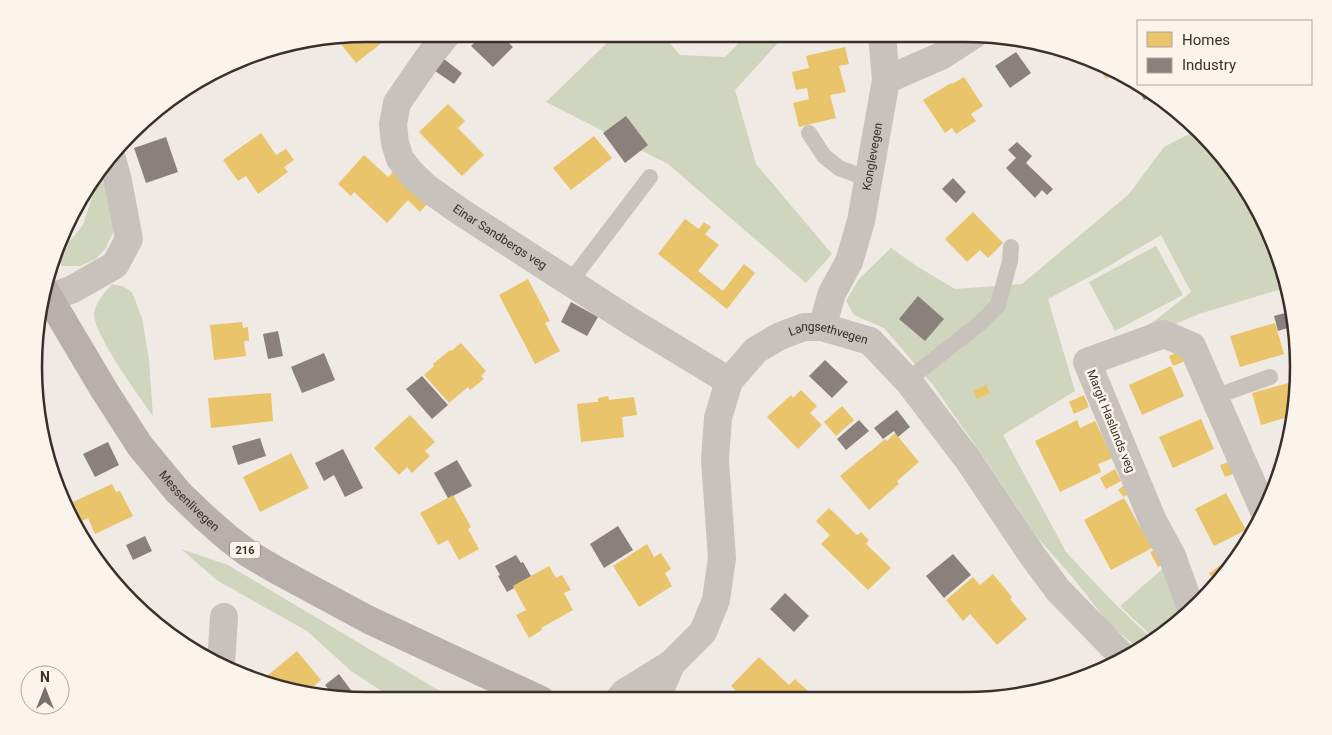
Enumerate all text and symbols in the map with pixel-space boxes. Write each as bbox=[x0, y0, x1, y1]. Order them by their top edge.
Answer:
legend bbox=[1137, 20, 1312, 85]
text: Homes bbox=[1182, 31, 1230, 49]
text: Industry bbox=[1182, 56, 1236, 74]
street label: Konglevegen bbox=[860, 121, 885, 192]
street label: Einar Sandbergs veg bbox=[450, 201, 549, 272]
street label: Langsethvegen bbox=[787, 320, 870, 347]
street label: Margit Haslunds veg bbox=[1084, 368, 1138, 474]
street label: Messenlivegen bbox=[156, 468, 222, 534]
road number: 216 bbox=[230, 542, 260, 558]
north arrow bbox=[20, 665, 70, 715]
text: N bbox=[40, 669, 50, 685]

